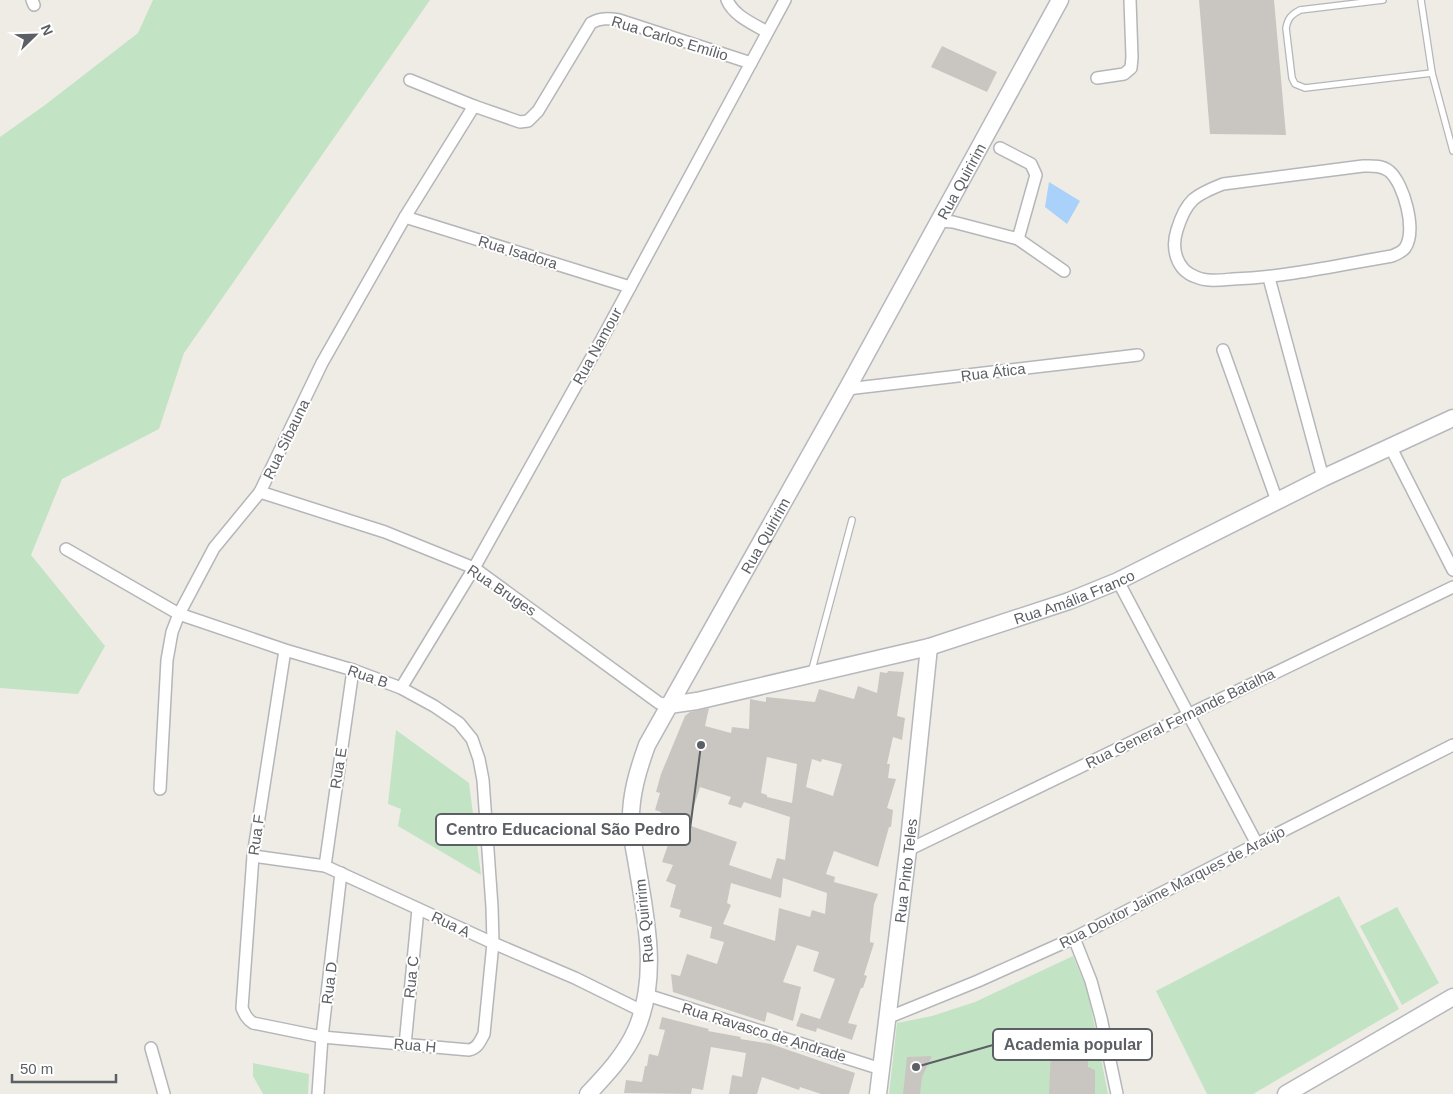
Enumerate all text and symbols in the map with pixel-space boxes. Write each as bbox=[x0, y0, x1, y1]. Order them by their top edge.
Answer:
north arrow bbox=[10, 10, 60, 60]
street label: Rua Carlos Emílio bbox=[610, 12, 730, 64]
text: N bbox=[38, 22, 56, 38]
street label: Rua Quiririm bbox=[933, 140, 989, 222]
street label: Rua Isadora bbox=[476, 232, 560, 272]
street label: Rua Namour bbox=[569, 305, 625, 387]
street label: Rua Ática bbox=[960, 360, 1027, 384]
street label: Rua Sibauna bbox=[259, 396, 313, 482]
street label: Rua Quiririm bbox=[737, 494, 793, 576]
street label: Rua Bruges bbox=[464, 561, 540, 619]
street label: Rua Amália Franco bbox=[1012, 566, 1137, 627]
street label: Rua B bbox=[346, 661, 390, 691]
street label: Rua General Fernande Batalha bbox=[1083, 664, 1278, 771]
street label: Rua E bbox=[326, 746, 350, 790]
street label: Rua F bbox=[245, 814, 267, 856]
callout: Centro Educacional São Pedro bbox=[436, 814, 690, 845]
street label: Rua Pinto Teles bbox=[891, 818, 920, 924]
text: Centro Educacional São Pedro bbox=[446, 821, 680, 838]
street label: Rua Doutor Jaime Marques de Araújo bbox=[1056, 822, 1288, 952]
street label: Rua Quiririm bbox=[631, 878, 657, 964]
street label: Rua A bbox=[429, 908, 473, 940]
street label: Rua C bbox=[400, 955, 422, 999]
street label: Rua D bbox=[318, 961, 340, 1005]
street label: Rua Ravasco de Andrade bbox=[680, 999, 848, 1065]
callout: Academia popular bbox=[993, 1029, 1152, 1060]
street label: Rua H bbox=[393, 1035, 437, 1055]
text: Academia popular bbox=[1004, 1036, 1142, 1053]
scale bar bbox=[12, 1052, 116, 1084]
text: 50 m bbox=[20, 1060, 53, 1077]

